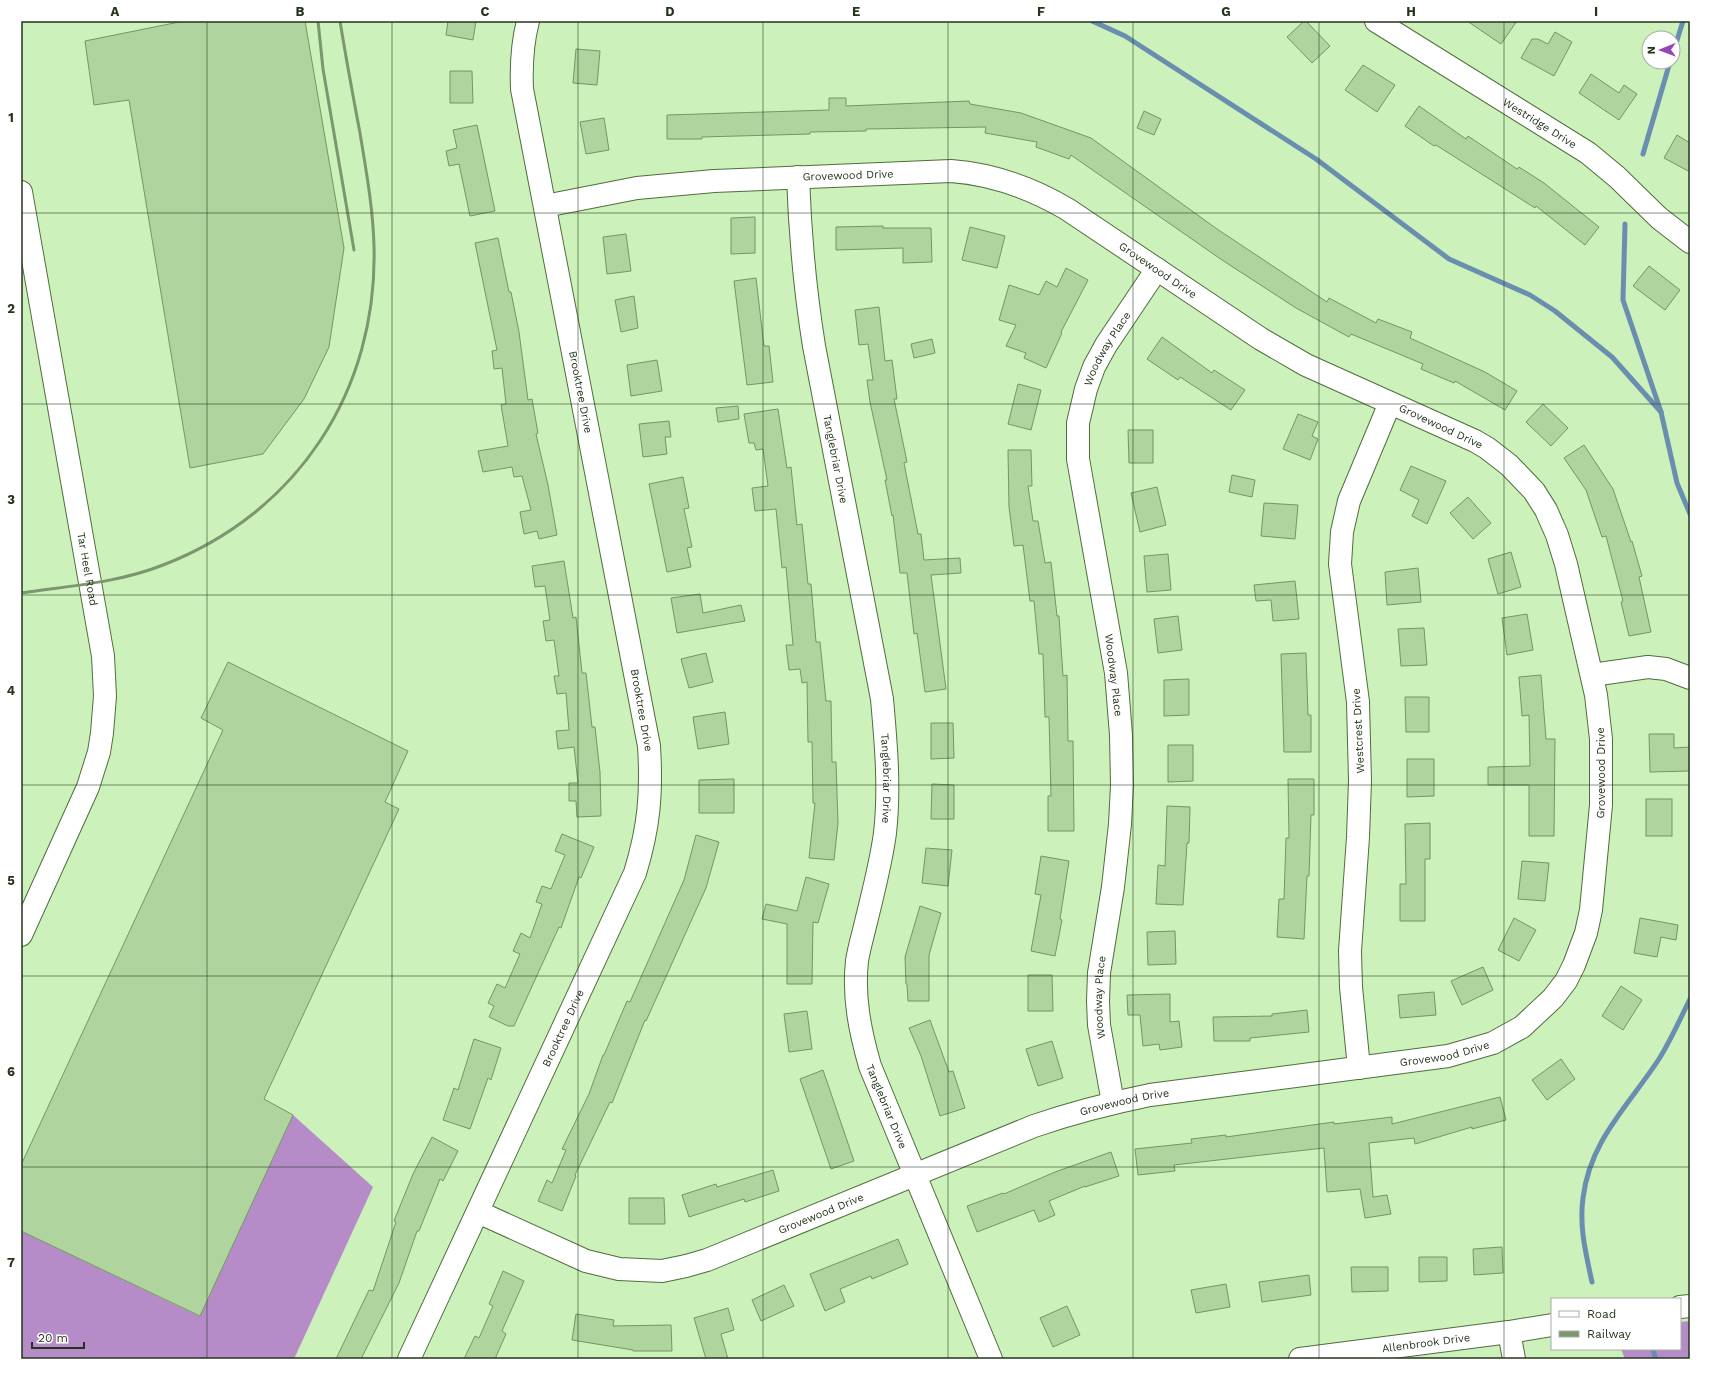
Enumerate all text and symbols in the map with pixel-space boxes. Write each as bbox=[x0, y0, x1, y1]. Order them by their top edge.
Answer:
text: A bbox=[111, 4, 120, 19]
text: B bbox=[296, 4, 305, 19]
text: C bbox=[481, 4, 490, 19]
text: D bbox=[665, 4, 675, 19]
text: E bbox=[852, 4, 860, 19]
text: F bbox=[1037, 4, 1045, 19]
text: G bbox=[1221, 4, 1231, 19]
text: H bbox=[1406, 4, 1416, 19]
text: I bbox=[1594, 4, 1598, 19]
north arrow bbox=[1641, 30, 1681, 70]
text: N bbox=[1645, 46, 1658, 54]
street label: Westridge Drive bbox=[1500, 96, 1579, 151]
text: 1 bbox=[8, 110, 14, 125]
street label: Grovewood Drive bbox=[802, 167, 894, 184]
street label: Grovewood Drive bbox=[1116, 240, 1199, 301]
text: 2 bbox=[7, 301, 15, 316]
street label: Woodway Place bbox=[1082, 309, 1133, 388]
street label: Brooktree Drive bbox=[566, 350, 595, 434]
street label: Grovewood Drive bbox=[1397, 401, 1485, 452]
street label: Tanglebriar Drive bbox=[820, 414, 850, 505]
text: 3 bbox=[7, 492, 15, 507]
street label: Tar Heel Road bbox=[74, 532, 100, 607]
street label: Woodway Place bbox=[1102, 633, 1125, 717]
street label: Brooktree Drive bbox=[628, 668, 655, 752]
text: 4 bbox=[7, 683, 16, 698]
street label: Westcrest Drive bbox=[1350, 688, 1367, 774]
street label: Grovewood Drive bbox=[1594, 727, 1608, 819]
street label: Tanglebriar Drive bbox=[878, 733, 893, 824]
text: 5 bbox=[7, 873, 15, 888]
street label: Woodway Place bbox=[1092, 955, 1109, 1040]
street label: Brooktree Drive bbox=[540, 988, 587, 1069]
street label: Grovewood Drive bbox=[1399, 1038, 1491, 1069]
street label: Tanglebriar Drive bbox=[863, 1063, 909, 1151]
text: 6 bbox=[7, 1064, 15, 1079]
street label: Grovewood Drive bbox=[1078, 1087, 1170, 1119]
street label: Grovewood Drive bbox=[776, 1191, 866, 1237]
text: 7 bbox=[7, 1255, 15, 1270]
legend bbox=[1551, 1298, 1681, 1350]
text: Road bbox=[1587, 1307, 1616, 1321]
scale bar bbox=[32, 1324, 84, 1350]
text: Railway bbox=[1587, 1327, 1632, 1341]
text: 20 m bbox=[38, 1331, 68, 1345]
street label: Allenbrook Drive bbox=[1381, 1331, 1471, 1355]

